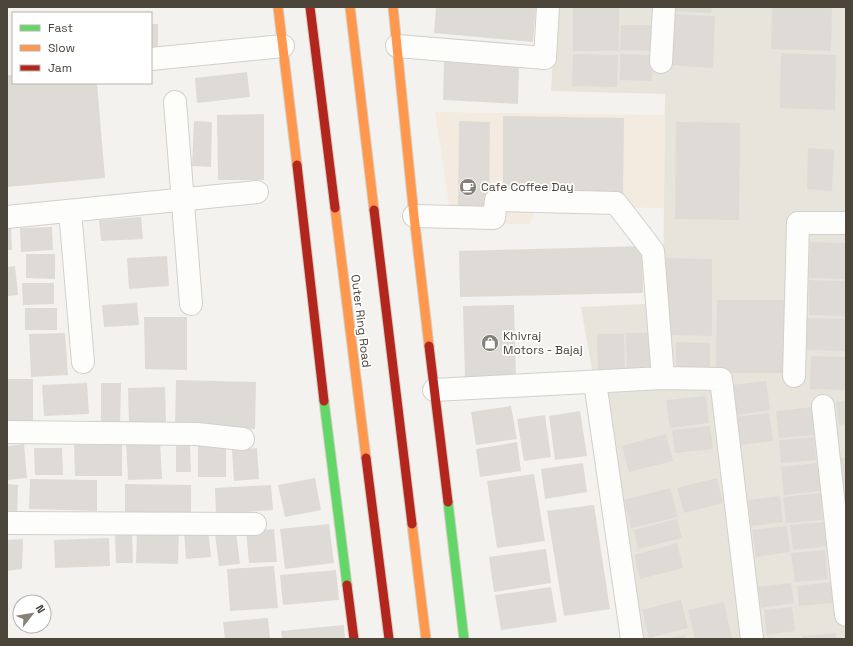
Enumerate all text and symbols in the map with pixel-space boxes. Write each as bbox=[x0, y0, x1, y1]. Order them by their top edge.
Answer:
legend bbox=[12, 12, 152, 84]
text: Fast bbox=[48, 20, 73, 36]
text: Slow bbox=[48, 40, 75, 56]
text: Jam bbox=[48, 60, 72, 76]
cafe icon: Cafe Coffee Day bbox=[458, 177, 478, 197]
place label: Cafe Coffee Day bbox=[481, 179, 574, 195]
street label: Outer Ring Road bbox=[347, 274, 375, 368]
place label: Khivraj Motors - Bajaj bbox=[503, 328, 583, 358]
shop icon: Khivraj Motors - Bajaj bbox=[480, 333, 500, 353]
north arrow bbox=[12, 594, 52, 634]
text: N bbox=[33, 602, 48, 616]

